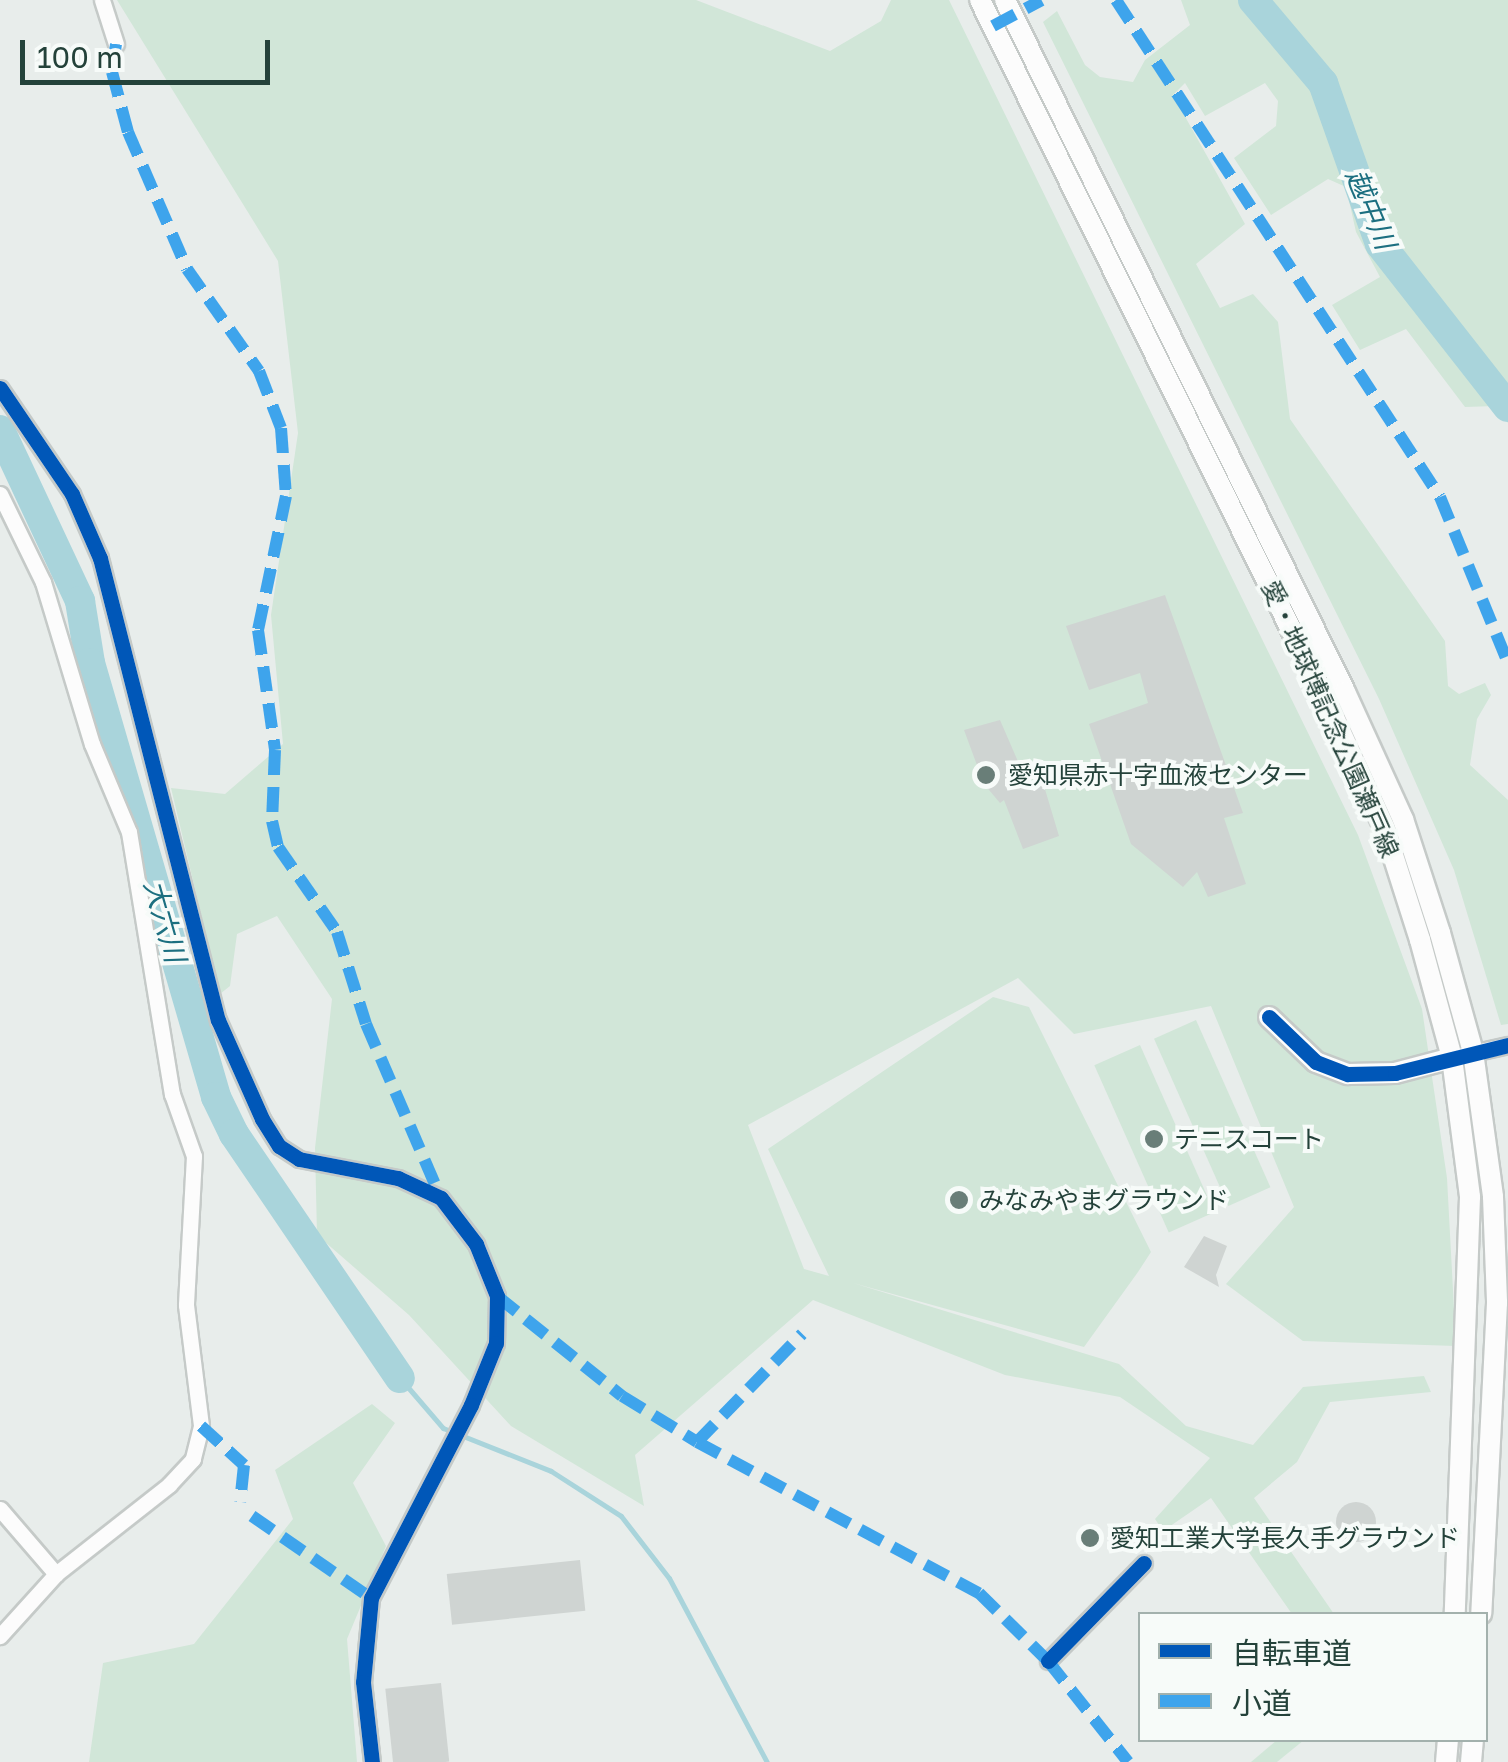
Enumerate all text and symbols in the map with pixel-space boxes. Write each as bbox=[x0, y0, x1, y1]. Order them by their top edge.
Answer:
scale bar bbox=[25, 20, 275, 82]
text: 100 m bbox=[37, 39, 123, 75]
water label: 越中川 bbox=[1339, 164, 1403, 254]
street label: 愛・地球博記念公園瀬戸線 bbox=[1255, 576, 1405, 862]
place label: 愛知県赤十字血液センター bbox=[1008, 760, 1308, 790]
marker: 愛知県赤十字血液センター bbox=[973, 762, 999, 788]
water label: 大六川 bbox=[137, 876, 193, 966]
place label: テニスコート bbox=[1174, 1124, 1324, 1154]
marker: テニスコート bbox=[1143, 1128, 1165, 1150]
place label: みなみやまグラウンド bbox=[979, 1185, 1229, 1215]
marker: みなみやまグラウンド bbox=[948, 1189, 970, 1211]
place label: 愛知工業大学長久手グラウンド bbox=[1110, 1523, 1460, 1553]
marker: 愛知工業大学長久手グラウンド bbox=[1079, 1527, 1101, 1549]
legend bbox=[1138, 1612, 1488, 1742]
text: 自転車道 bbox=[1232, 1635, 1352, 1671]
text: 小道 bbox=[1232, 1685, 1292, 1721]

